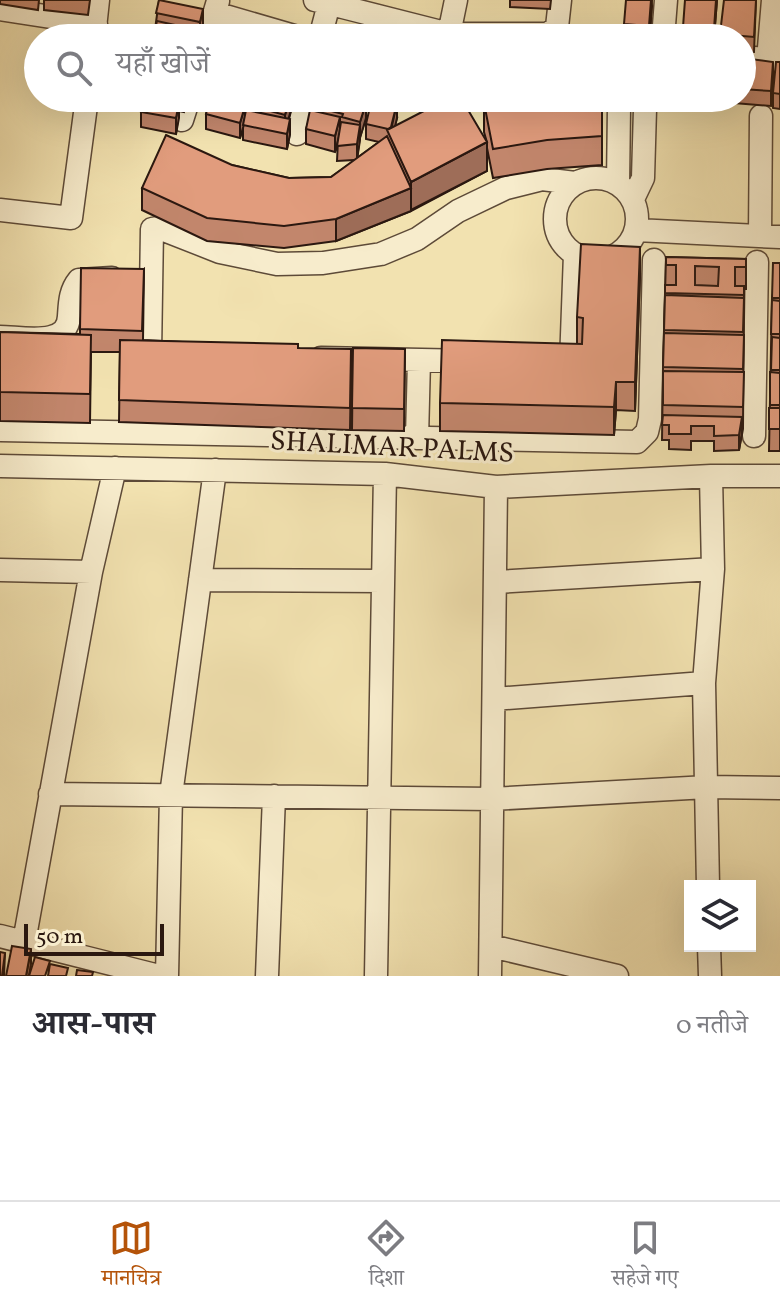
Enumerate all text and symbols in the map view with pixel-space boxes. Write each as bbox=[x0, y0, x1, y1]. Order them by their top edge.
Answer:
search box bbox=[24, 24, 756, 112]
text: यहाँ खोजें bbox=[116, 44, 210, 86]
icon: search bbox=[52, 46, 96, 90]
street label: SHALIMAR PALMS bbox=[269, 422, 515, 474]
map controls bbox=[684, 880, 756, 952]
button: layers bbox=[684, 880, 756, 952]
scale bar bbox=[24, 920, 164, 956]
text: 50 m bbox=[36, 922, 83, 953]
text: आस-पास bbox=[32, 1002, 154, 1049]
text: 0 नतीजे bbox=[676, 1008, 748, 1044]
tab: मानचित्र bbox=[102, 1216, 161, 1299]
tab: दिशा bbox=[364, 1216, 408, 1299]
tab: सहेजे गए bbox=[611, 1216, 678, 1299]

